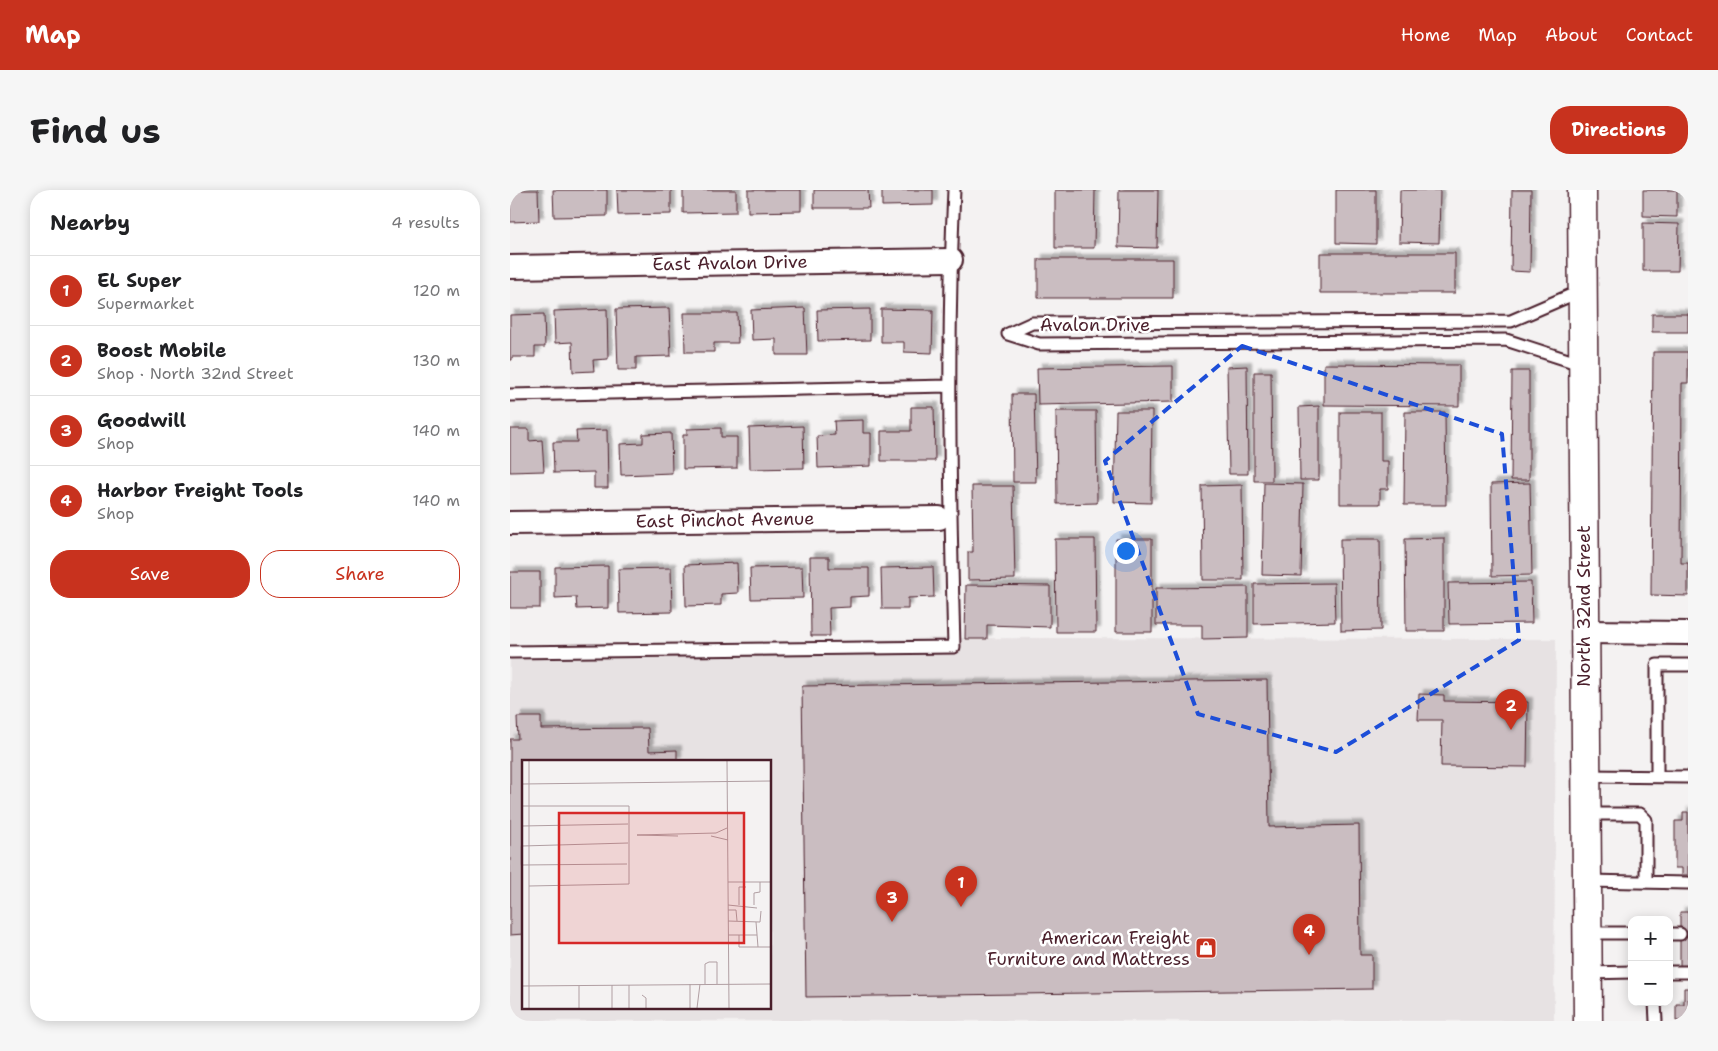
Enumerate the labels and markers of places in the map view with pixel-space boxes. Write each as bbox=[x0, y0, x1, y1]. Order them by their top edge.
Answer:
pin: 2 bbox=[1495, 689, 1527, 730]
pin: 1 bbox=[945, 866, 977, 907]
pin: 3 bbox=[876, 881, 908, 922]
pin: 4 bbox=[1293, 914, 1325, 955]
place label: American Freight Furniture and Mattress bbox=[987, 926, 1190, 971]
shop icon: American Freight Furniture and Mattress bbox=[1194, 936, 1218, 960]

